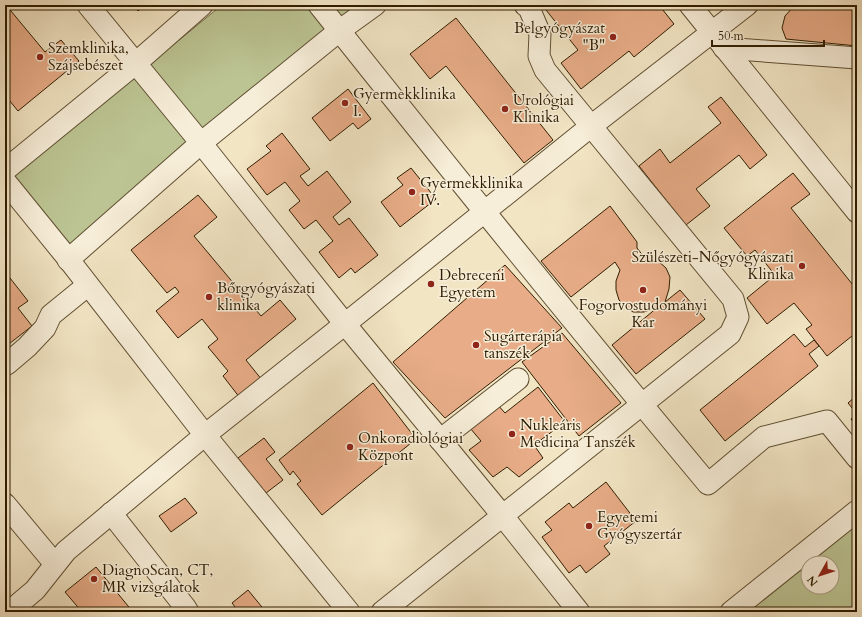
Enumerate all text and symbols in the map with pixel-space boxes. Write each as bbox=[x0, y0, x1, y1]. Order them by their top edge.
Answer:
place label: Belgyógyászat "B" bbox=[514, 18, 605, 55]
scale bar bbox=[712, 22, 824, 48]
text: 50 m bbox=[718, 28, 745, 44]
marker: Belgyógyászat "B" bbox=[608, 32, 618, 42]
place label: Szemklinika, Szájsebészet bbox=[48, 38, 129, 75]
marker: Szemklinika, Szájsebészet bbox=[35, 52, 45, 62]
place label: Gyermekklinika I. bbox=[353, 84, 456, 121]
place label: Urológiai Klinika bbox=[513, 90, 574, 127]
marker: Gyermekklinika I. bbox=[340, 98, 350, 108]
marker: Urológiai Klinika bbox=[500, 104, 510, 114]
place label: Gyermekklinika IV. bbox=[420, 173, 523, 210]
marker: Gyermekklinika IV. bbox=[407, 187, 417, 197]
place label: Szülészeti-Nőgyógyászati Klinika bbox=[631, 247, 795, 284]
marker: Szülészeti-Nőgyógyászati Klinika bbox=[797, 261, 807, 271]
place label: Debreceni Egyetem bbox=[439, 265, 505, 302]
place label: Bőrgyógyászati klinika bbox=[217, 278, 315, 315]
marker: Debreceni Egyetem bbox=[426, 279, 436, 289]
marker: Fogorvostudományi Kar bbox=[638, 285, 648, 295]
marker: Bőrgyógyászati klinika bbox=[204, 292, 214, 302]
place label: Fogorvostudományi Kar bbox=[579, 295, 707, 332]
place label: Sugárterápia tanszék bbox=[484, 326, 563, 363]
marker: Sugárterápia tanszék bbox=[471, 340, 481, 350]
place label: Nukleáris Medicina Tanszék bbox=[520, 415, 636, 452]
place label: Onkoradiológiai Központ bbox=[358, 428, 463, 465]
marker: Nukleáris Medicina Tanszék bbox=[507, 429, 517, 439]
marker: Onkoradiológiai Központ bbox=[345, 442, 355, 452]
place label: Egyetemi Gyógyszertár bbox=[597, 507, 682, 544]
marker: Egyetemi Gyógyszertár bbox=[584, 521, 594, 531]
north arrow bbox=[800, 555, 840, 595]
place label: DiagnoScan, CT, MR vizsgálatok bbox=[102, 560, 213, 597]
text: N bbox=[803, 572, 821, 589]
marker: DiagnoScan, CT, MR vizsgálatok bbox=[89, 574, 99, 584]

